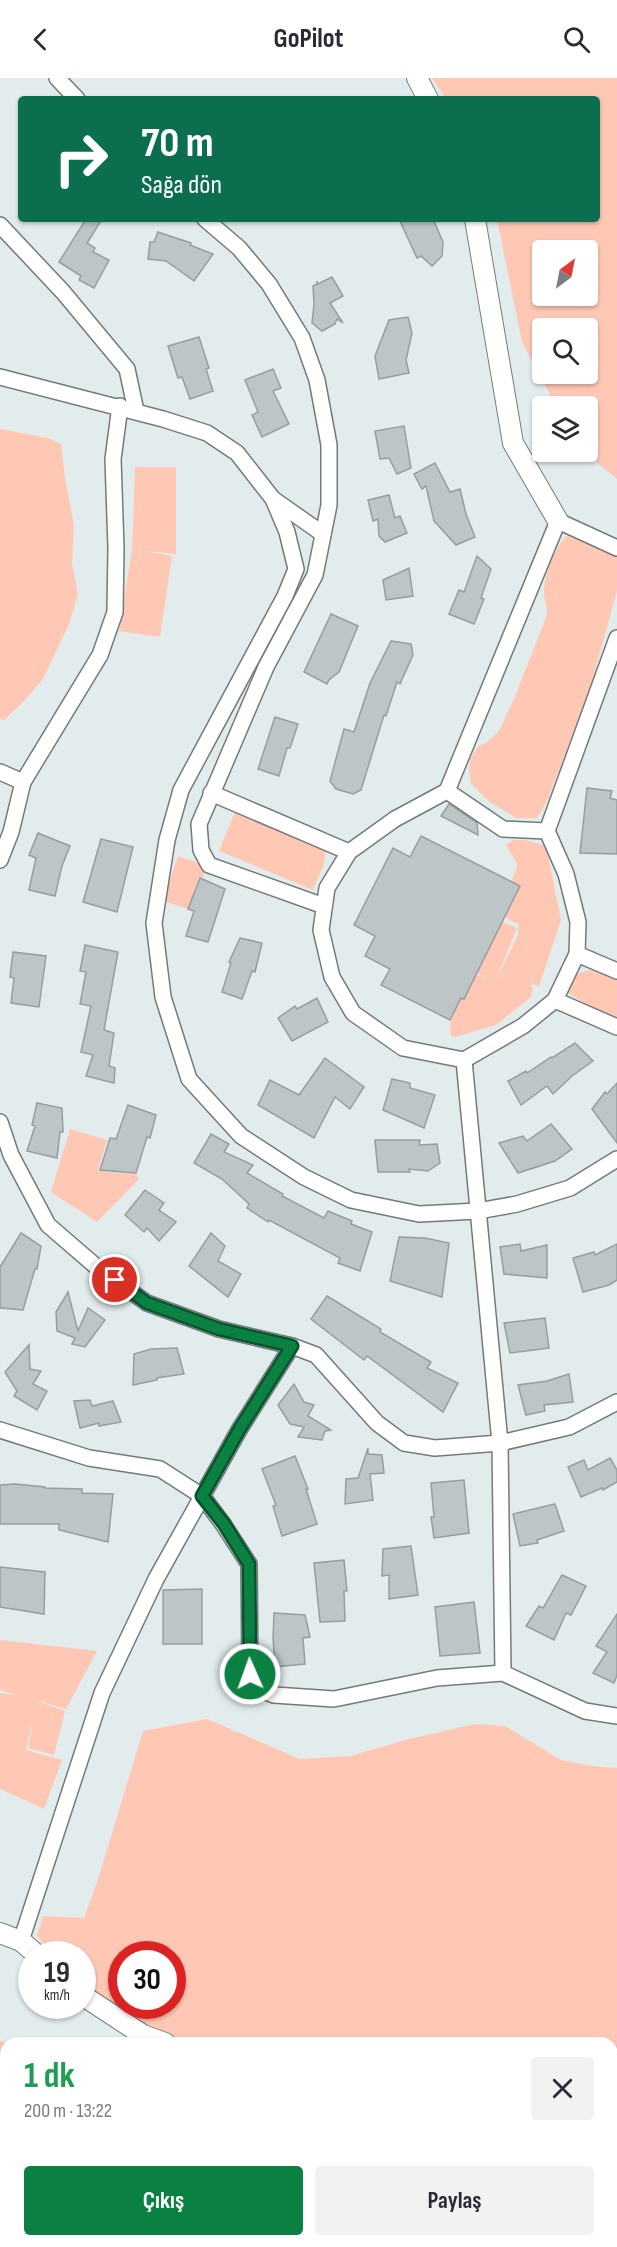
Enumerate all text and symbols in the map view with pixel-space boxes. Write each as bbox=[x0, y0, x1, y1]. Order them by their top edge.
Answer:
icon: back bbox=[24, 23, 57, 56]
text: GoPilot bbox=[274, 23, 343, 55]
icon: search bbox=[560, 23, 593, 56]
text: 70 m bbox=[141, 118, 214, 169]
icon: right bbox=[42, 120, 120, 198]
text: Sağa dön bbox=[141, 169, 222, 201]
north arrow bbox=[532, 240, 598, 306]
map controls bbox=[532, 240, 598, 462]
button: search bbox=[532, 318, 598, 384]
button: layers bbox=[532, 396, 598, 462]
pin bbox=[89, 1254, 140, 1305]
icon: arrive bbox=[98, 1263, 131, 1296]
position arrow bbox=[218, 1642, 282, 1706]
speed limit sign: 30 bbox=[108, 1941, 186, 2019]
text: 19 bbox=[44, 1955, 70, 1991]
text: km/h bbox=[44, 1986, 70, 2005]
text: 1 dk bbox=[24, 2055, 75, 2098]
button: close bbox=[531, 2057, 594, 2120]
text: 200 m · 13:22 bbox=[24, 2099, 112, 2123]
button: Çıkış bbox=[24, 2166, 303, 2235]
button: Paylaş bbox=[315, 2166, 594, 2235]

